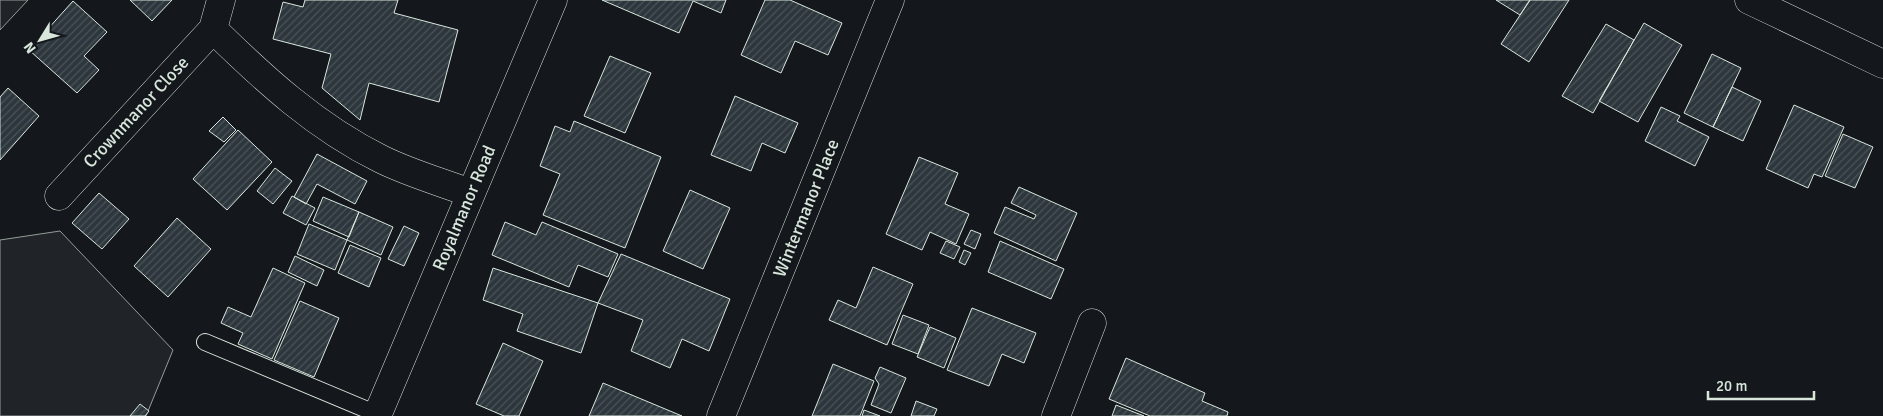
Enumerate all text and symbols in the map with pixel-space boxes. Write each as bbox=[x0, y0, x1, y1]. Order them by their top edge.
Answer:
north arrow bbox=[15, 15, 65, 65]
text: N bbox=[20, 39, 40, 57]
street label: Crownmanor Close bbox=[79, 52, 193, 172]
street label: Wintermanor Place bbox=[768, 136, 844, 280]
street label: Royalmanor Road bbox=[428, 142, 500, 274]
scale bar bbox=[1708, 368, 1814, 400]
text: 20 m bbox=[1716, 377, 1747, 395]

